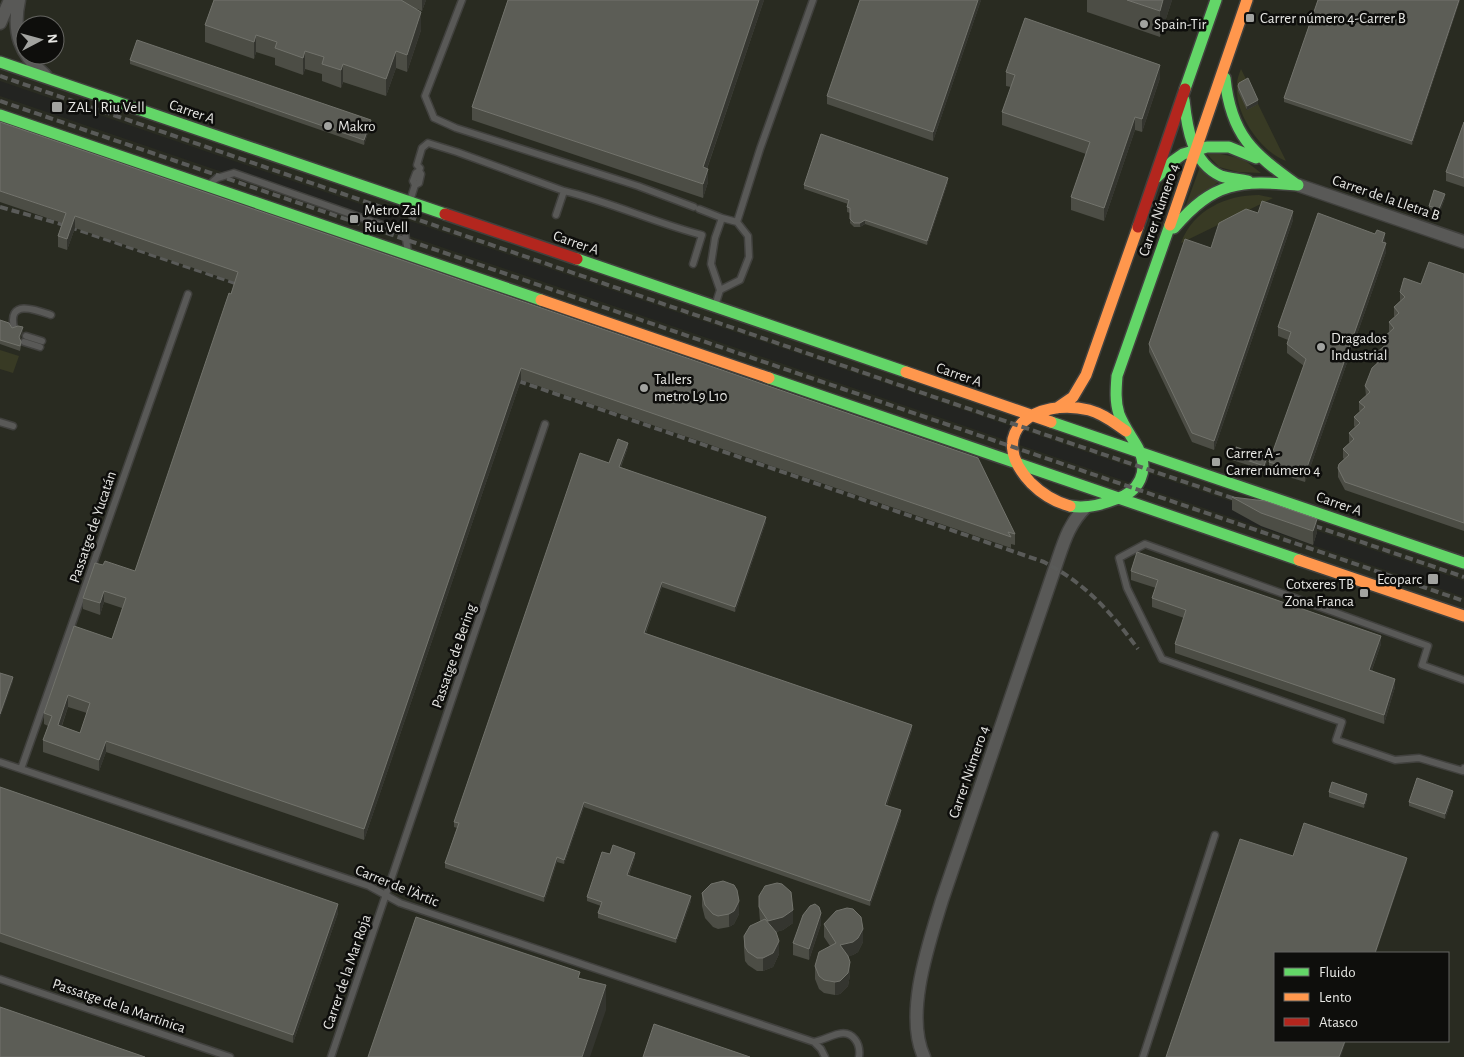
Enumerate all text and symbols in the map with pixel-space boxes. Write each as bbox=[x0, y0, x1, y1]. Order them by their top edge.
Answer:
place label: Carrer número 4-Carrer B bbox=[1260, 11, 1406, 26]
marker: Carrer número 4-Carrer B bbox=[1244, 12, 1256, 24]
north arrow bbox=[15, 15, 65, 65]
place label: Spain-Tir bbox=[1154, 17, 1207, 32]
marker: Spain-Tir bbox=[1138, 18, 1150, 30]
text: N bbox=[44, 33, 59, 44]
street label: Carrer A bbox=[167, 97, 217, 127]
marker: ZAL | Riu Vell bbox=[50, 100, 64, 114]
place label: ZAL | Riu Vell bbox=[68, 100, 145, 116]
place label: Makro bbox=[338, 119, 376, 134]
marker: Makro bbox=[322, 120, 334, 132]
street label: Carrer Número 4 bbox=[1136, 162, 1182, 258]
street label: Carrer de la Lletra B bbox=[1330, 173, 1442, 223]
place label: Metro Zal Riu Vell bbox=[364, 203, 420, 235]
marker: Metro Zal Riu Vell bbox=[348, 213, 360, 225]
street label: Carrer A bbox=[551, 228, 601, 258]
place label: Dragados Industrial bbox=[1331, 331, 1387, 363]
marker: Dragados Industrial bbox=[1315, 341, 1327, 353]
street label: Carrer A bbox=[934, 360, 984, 390]
place label: Tallers metro L9 L10 bbox=[654, 372, 728, 404]
marker: Tallers metro L9 L10 bbox=[638, 382, 650, 394]
place label: Carrer A - Carrer número 4 bbox=[1226, 446, 1321, 478]
marker: Carrer A - Carrer número 4 bbox=[1210, 456, 1222, 468]
street label: Passatge de Yucatán bbox=[67, 469, 119, 585]
street label: Carrer A bbox=[1314, 489, 1364, 519]
place label: Ecoparc bbox=[1377, 572, 1422, 587]
marker: Ecoparc bbox=[1426, 572, 1440, 586]
place label: Cotxeres TB Zona Franca bbox=[1284, 577, 1354, 609]
marker: Cotxeres TB Zona Franca bbox=[1358, 587, 1370, 599]
street label: Passatge de Bering bbox=[429, 601, 479, 710]
street label: Carrer Número 4 bbox=[946, 724, 992, 820]
street label: Carrer de l'Àrtic bbox=[353, 861, 442, 910]
street label: Carrer de la Mar Roja bbox=[320, 912, 374, 1031]
legend bbox=[1274, 952, 1449, 1042]
text: Fluido bbox=[1319, 965, 1356, 980]
street label: Passatge de la Martinica bbox=[51, 976, 187, 1036]
text: Lento bbox=[1319, 990, 1352, 1005]
text: Atasco bbox=[1319, 1015, 1358, 1030]

